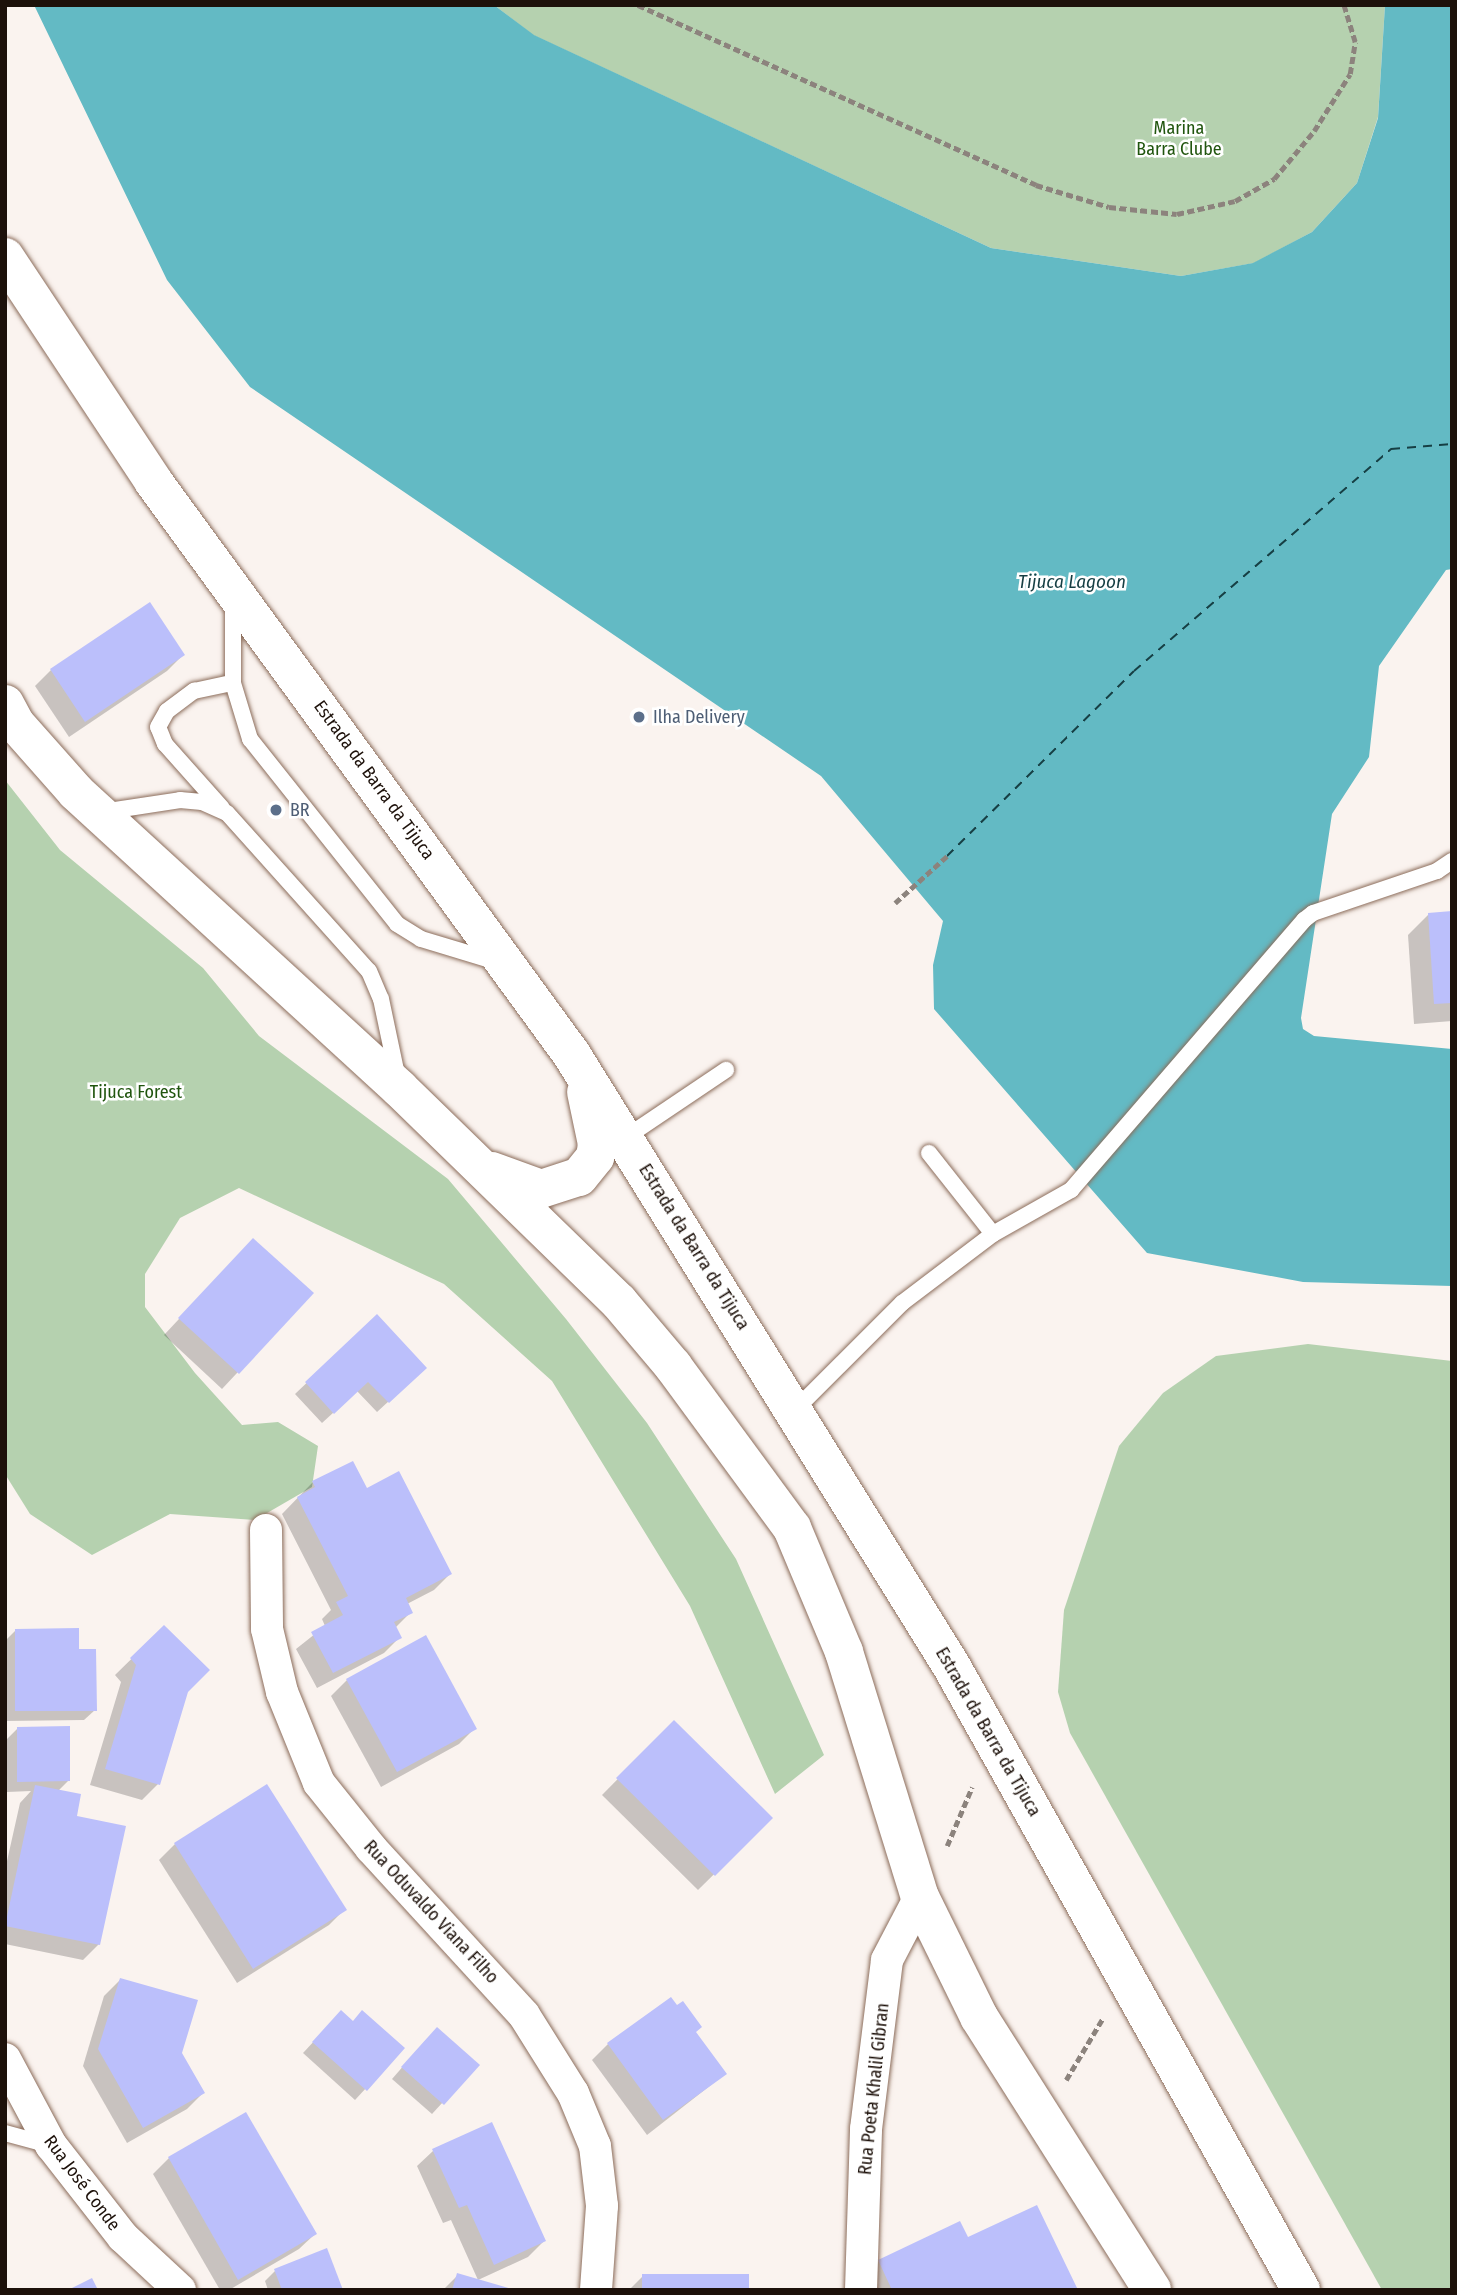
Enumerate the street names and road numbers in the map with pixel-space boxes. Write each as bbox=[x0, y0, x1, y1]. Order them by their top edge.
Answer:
street label: Estrada da Barra da Tijuca bbox=[309, 696, 439, 864]
street label: Estrada da Barra da Tijuca bbox=[634, 1160, 754, 1334]
street label: Estrada da Barra da Tijuca bbox=[931, 1644, 1045, 1820]
street label: Rua Oduvaldo Viana Filho bbox=[359, 1836, 503, 1988]
street label: Rua Poeta Khalil Gibran bbox=[854, 2002, 894, 2176]
street label: Rua José Conde bbox=[39, 2131, 125, 2235]

